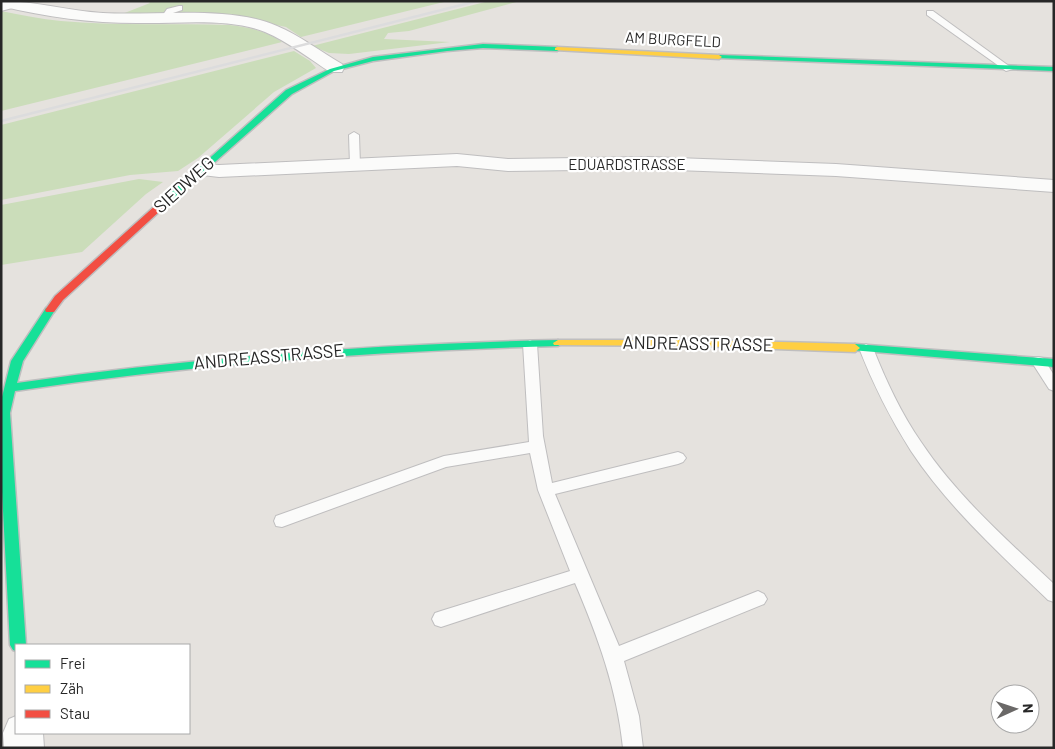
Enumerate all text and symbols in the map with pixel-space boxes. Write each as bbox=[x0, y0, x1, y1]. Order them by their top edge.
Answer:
street label: AM BURGFELD bbox=[625, 28, 721, 50]
street label: SIEDWEG bbox=[148, 151, 218, 217]
street label: EDUARDSTRASSE bbox=[568, 155, 686, 173]
street label: ANDREASSTRASSE bbox=[622, 331, 774, 355]
street label: ANDREASSTRASSE bbox=[193, 338, 345, 374]
legend bbox=[15, 644, 190, 734]
text: Frei bbox=[60, 654, 86, 672]
text: Zäh bbox=[60, 679, 84, 697]
north arrow bbox=[990, 684, 1040, 734]
text: N bbox=[1020, 703, 1037, 713]
text: Stau bbox=[60, 704, 90, 722]

